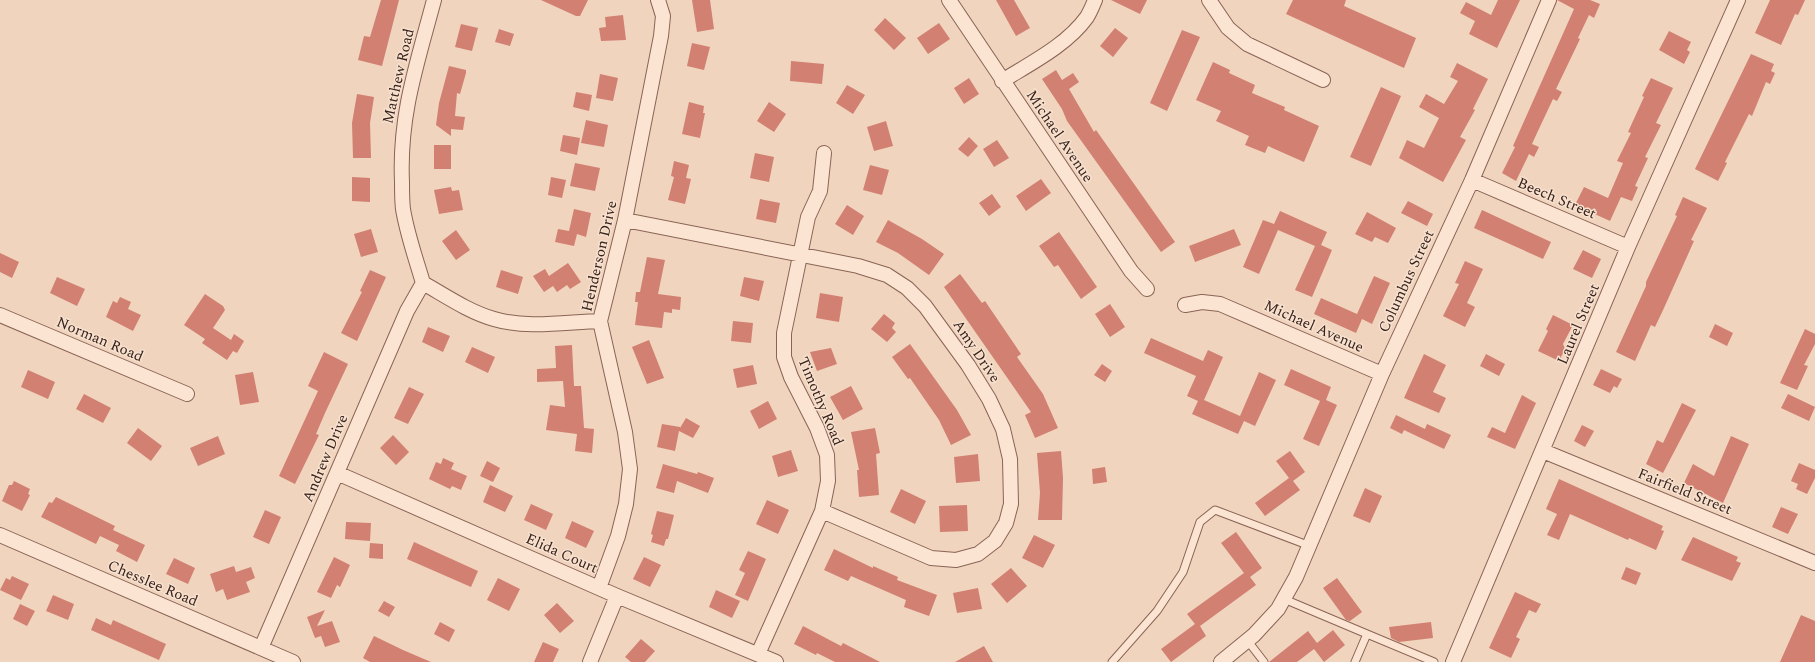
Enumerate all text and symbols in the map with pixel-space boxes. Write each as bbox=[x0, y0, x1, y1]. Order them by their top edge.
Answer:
street label: Matthew Road bbox=[376, 26, 421, 126]
street label: Michael Avenue bbox=[1020, 85, 1099, 187]
street label: Beech Street bbox=[1514, 172, 1600, 225]
street label: Henderson Drive bbox=[576, 198, 623, 314]
street label: Columbus Street bbox=[1373, 226, 1440, 336]
street label: Laurel Street bbox=[1551, 280, 1606, 368]
street label: Michael Avenue bbox=[1260, 294, 1367, 359]
street label: Norman Road bbox=[53, 311, 147, 368]
street label: Amy Drive bbox=[947, 315, 1006, 387]
street label: Timothy Road bbox=[791, 353, 850, 449]
street label: Andrew Drive bbox=[297, 411, 354, 506]
street label: Fairfield Street bbox=[1634, 462, 1736, 521]
street label: Elida Court bbox=[522, 527, 602, 580]
street label: Chesslee Road bbox=[104, 554, 202, 613]

